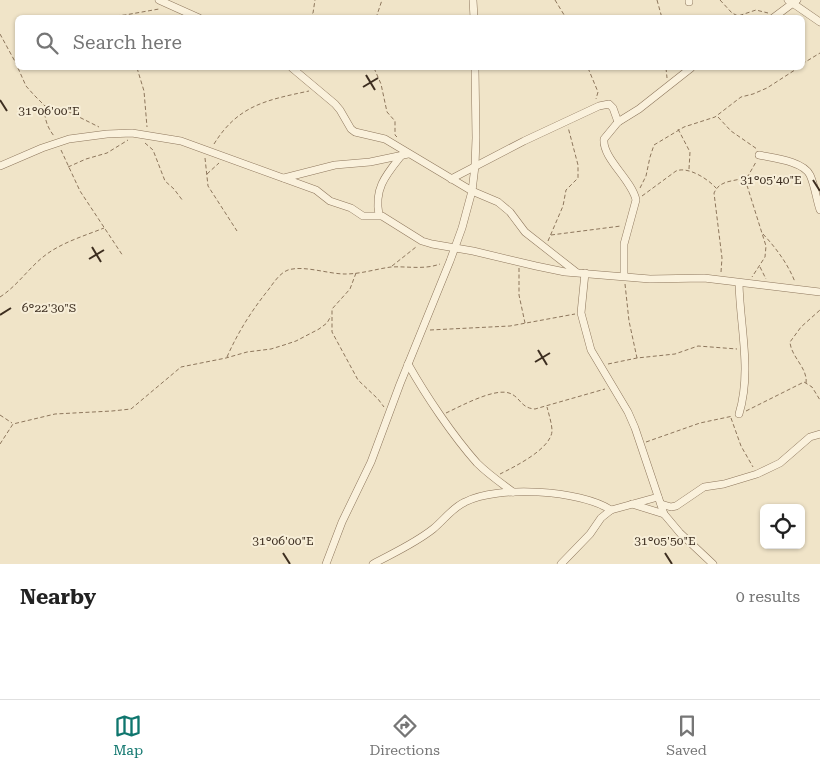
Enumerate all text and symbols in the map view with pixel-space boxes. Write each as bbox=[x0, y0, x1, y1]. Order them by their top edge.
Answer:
search box bbox=[15, 15, 805, 70]
icon: search bbox=[33, 29, 61, 57]
text: Search here bbox=[73, 31, 182, 54]
text: 31°06'00"E bbox=[18, 104, 80, 118]
text: 31°05'40"E bbox=[740, 173, 802, 187]
text: 6°22'30"S bbox=[22, 301, 76, 315]
map controls bbox=[760, 504, 805, 549]
button: locate bbox=[760, 504, 805, 549]
text: 31°06'00"E bbox=[252, 534, 314, 548]
text: 31°05'50"E bbox=[634, 534, 696, 548]
text: Nearby bbox=[20, 585, 96, 609]
text: 0 results bbox=[736, 587, 800, 606]
tab: Map bbox=[113, 712, 143, 758]
tab: Directions bbox=[369, 712, 440, 758]
tab: Saved bbox=[666, 712, 707, 758]

